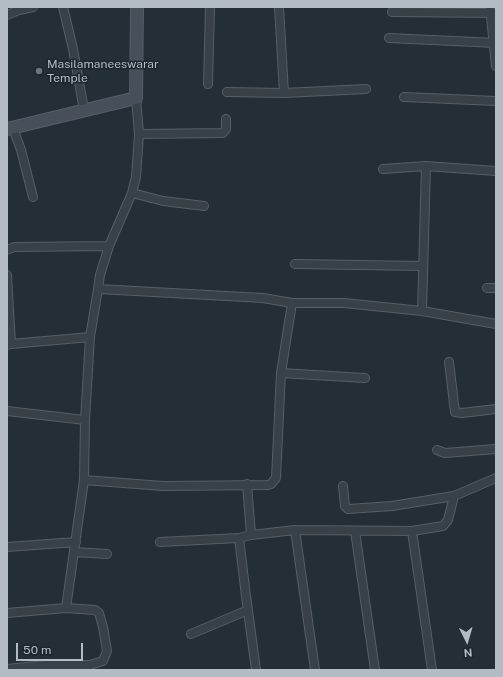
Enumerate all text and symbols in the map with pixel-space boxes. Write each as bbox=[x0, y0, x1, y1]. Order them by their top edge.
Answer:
place label: Masilamaneeswarar Temple bbox=[47, 57, 159, 85]
marker: Masilamaneeswarar Temple bbox=[34, 66, 44, 76]
north arrow bbox=[447, 621, 487, 661]
scale bar bbox=[18, 635, 85, 661]
text: 50 m bbox=[23, 643, 51, 657]
text: N bbox=[463, 647, 473, 659]

